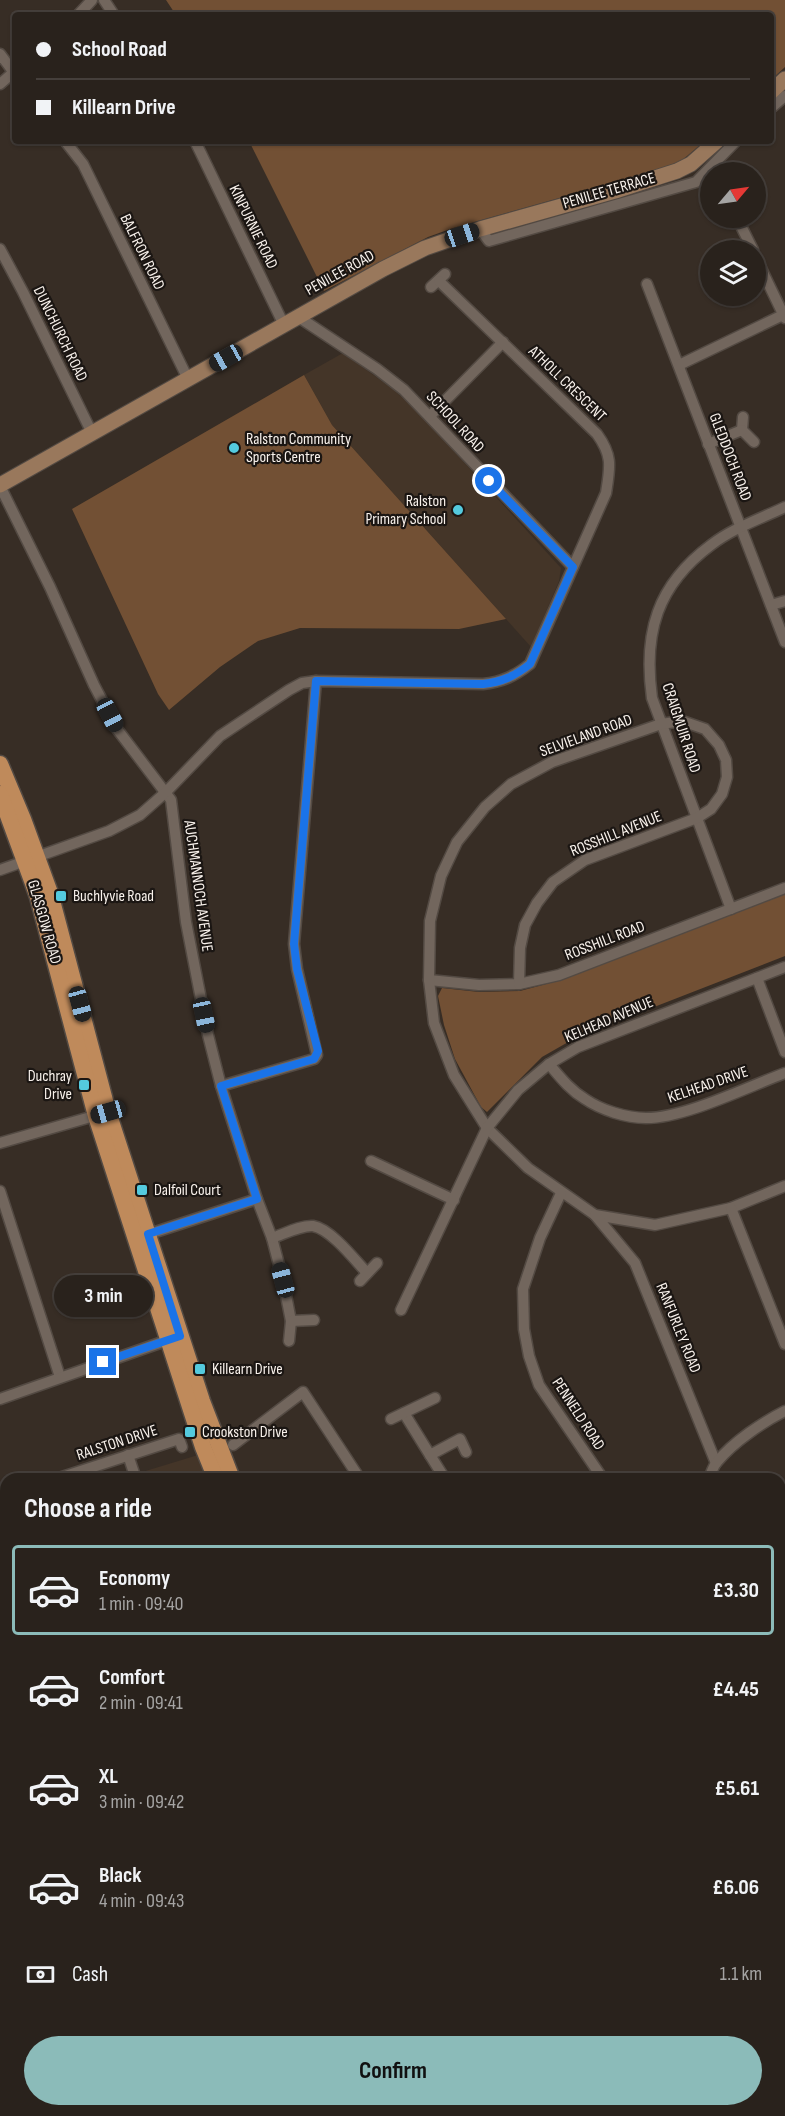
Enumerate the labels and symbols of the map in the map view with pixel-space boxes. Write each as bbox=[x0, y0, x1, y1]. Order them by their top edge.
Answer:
north arrow bbox=[700, 162, 766, 228]
street label: PENILEE TERRACE bbox=[561, 169, 657, 213]
street label: KINPURNIE ROAD bbox=[225, 182, 282, 272]
street label: BALFRON ROAD bbox=[116, 211, 169, 293]
car bbox=[442, 221, 482, 249]
street label: PENILEE ROAD bbox=[302, 246, 378, 300]
street label: DUNCHURCH ROAD bbox=[29, 283, 91, 385]
car bbox=[206, 341, 246, 375]
street label: ATHOLL CRESCENT bbox=[523, 342, 610, 426]
street label: SCHOOL ROAD bbox=[422, 387, 488, 457]
street label: GLEDDOCH ROAD bbox=[705, 410, 755, 504]
place label: Ralston Community Sports Centre bbox=[246, 430, 351, 467]
marker: Ralston Community Sports Centre bbox=[227, 441, 241, 455]
route start bbox=[475, 467, 502, 494]
place label: Ralston Primary School bbox=[365, 492, 446, 529]
marker: Ralston Primary School bbox=[451, 503, 465, 517]
street label: CRAIGMUIR ROAD bbox=[658, 681, 705, 776]
car bbox=[94, 695, 126, 735]
street label: SELVIELAND ROAD bbox=[537, 710, 635, 761]
street label: ROSSHILL AVENUE bbox=[567, 807, 665, 861]
street label: AUCHMANNOCH AVENUE bbox=[179, 818, 217, 953]
street label: GLASGOW ROAD bbox=[23, 878, 65, 966]
place label: Buchlyvie Road bbox=[73, 887, 154, 906]
marker: Buchlyvie Road bbox=[54, 889, 68, 903]
street label: ROSSHILL ROAD bbox=[562, 917, 648, 965]
car bbox=[67, 984, 93, 1024]
street label: KELHEAD AVENUE bbox=[562, 993, 656, 1047]
car bbox=[191, 996, 217, 1034]
street label: KELHEAD DRIVE bbox=[665, 1062, 751, 1108]
place label: Duchray Drive bbox=[28, 1067, 72, 1104]
marker: Duchray Drive bbox=[77, 1078, 91, 1092]
car bbox=[88, 1098, 128, 1126]
place label: Dalfoil Court bbox=[154, 1181, 221, 1200]
marker: Dalfoil Court bbox=[135, 1183, 149, 1197]
car bbox=[270, 1260, 296, 1300]
callout: 3 min bbox=[54, 1275, 152, 1317]
street label: RANFURLEY ROAD bbox=[651, 1280, 705, 1376]
route end bbox=[89, 1348, 116, 1375]
place label: Killearn Drive bbox=[212, 1360, 283, 1379]
marker: Killearn Drive bbox=[193, 1362, 207, 1376]
street label: PENNELD ROAD bbox=[548, 1374, 608, 1454]
street label: RALSTON DRIVE bbox=[74, 1421, 160, 1465]
place label: Crookston Drive bbox=[202, 1423, 288, 1442]
marker: Crookston Drive bbox=[183, 1425, 197, 1439]

